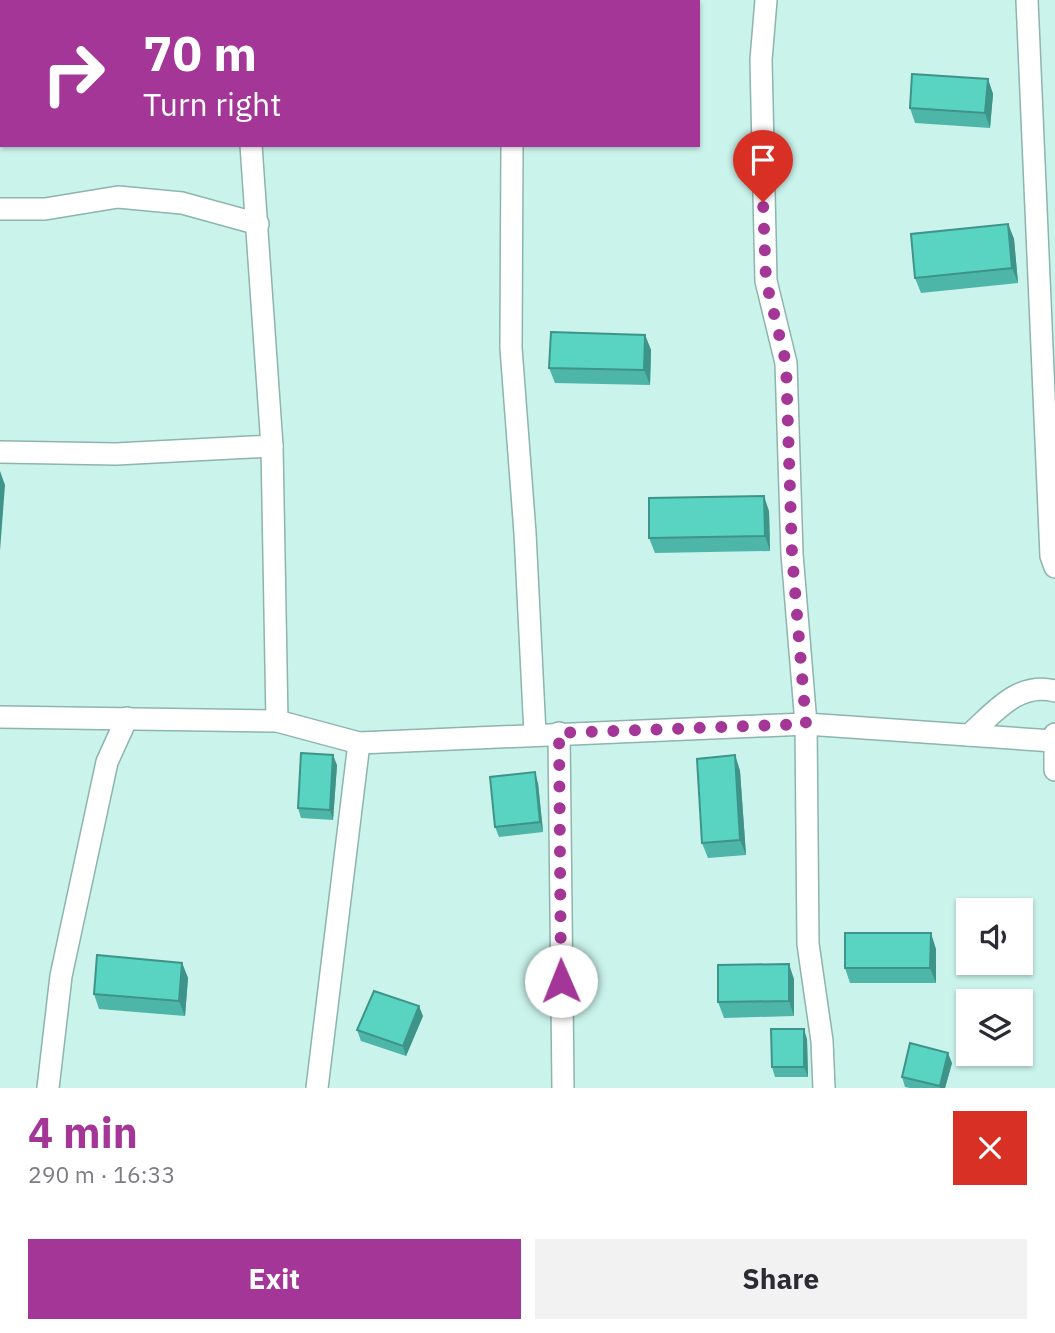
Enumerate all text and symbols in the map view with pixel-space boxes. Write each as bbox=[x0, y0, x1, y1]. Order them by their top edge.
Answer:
text: 70 m bbox=[143, 21, 257, 84]
icon: right bbox=[28, 28, 119, 119]
text: Turn right bbox=[143, 83, 281, 125]
pin bbox=[733, 130, 793, 202]
icon: arrive bbox=[744, 141, 782, 179]
map controls bbox=[956, 898, 1033, 1066]
button: sound bbox=[956, 898, 1033, 975]
position arrow bbox=[524, 944, 598, 1018]
button: layers bbox=[956, 989, 1033, 1066]
text: 4 min bbox=[28, 1105, 138, 1160]
button: close bbox=[953, 1111, 1027, 1185]
text: 290 m · 16:33 bbox=[28, 1159, 175, 1189]
button: Exit bbox=[28, 1239, 521, 1319]
button: Share bbox=[535, 1239, 1027, 1319]

